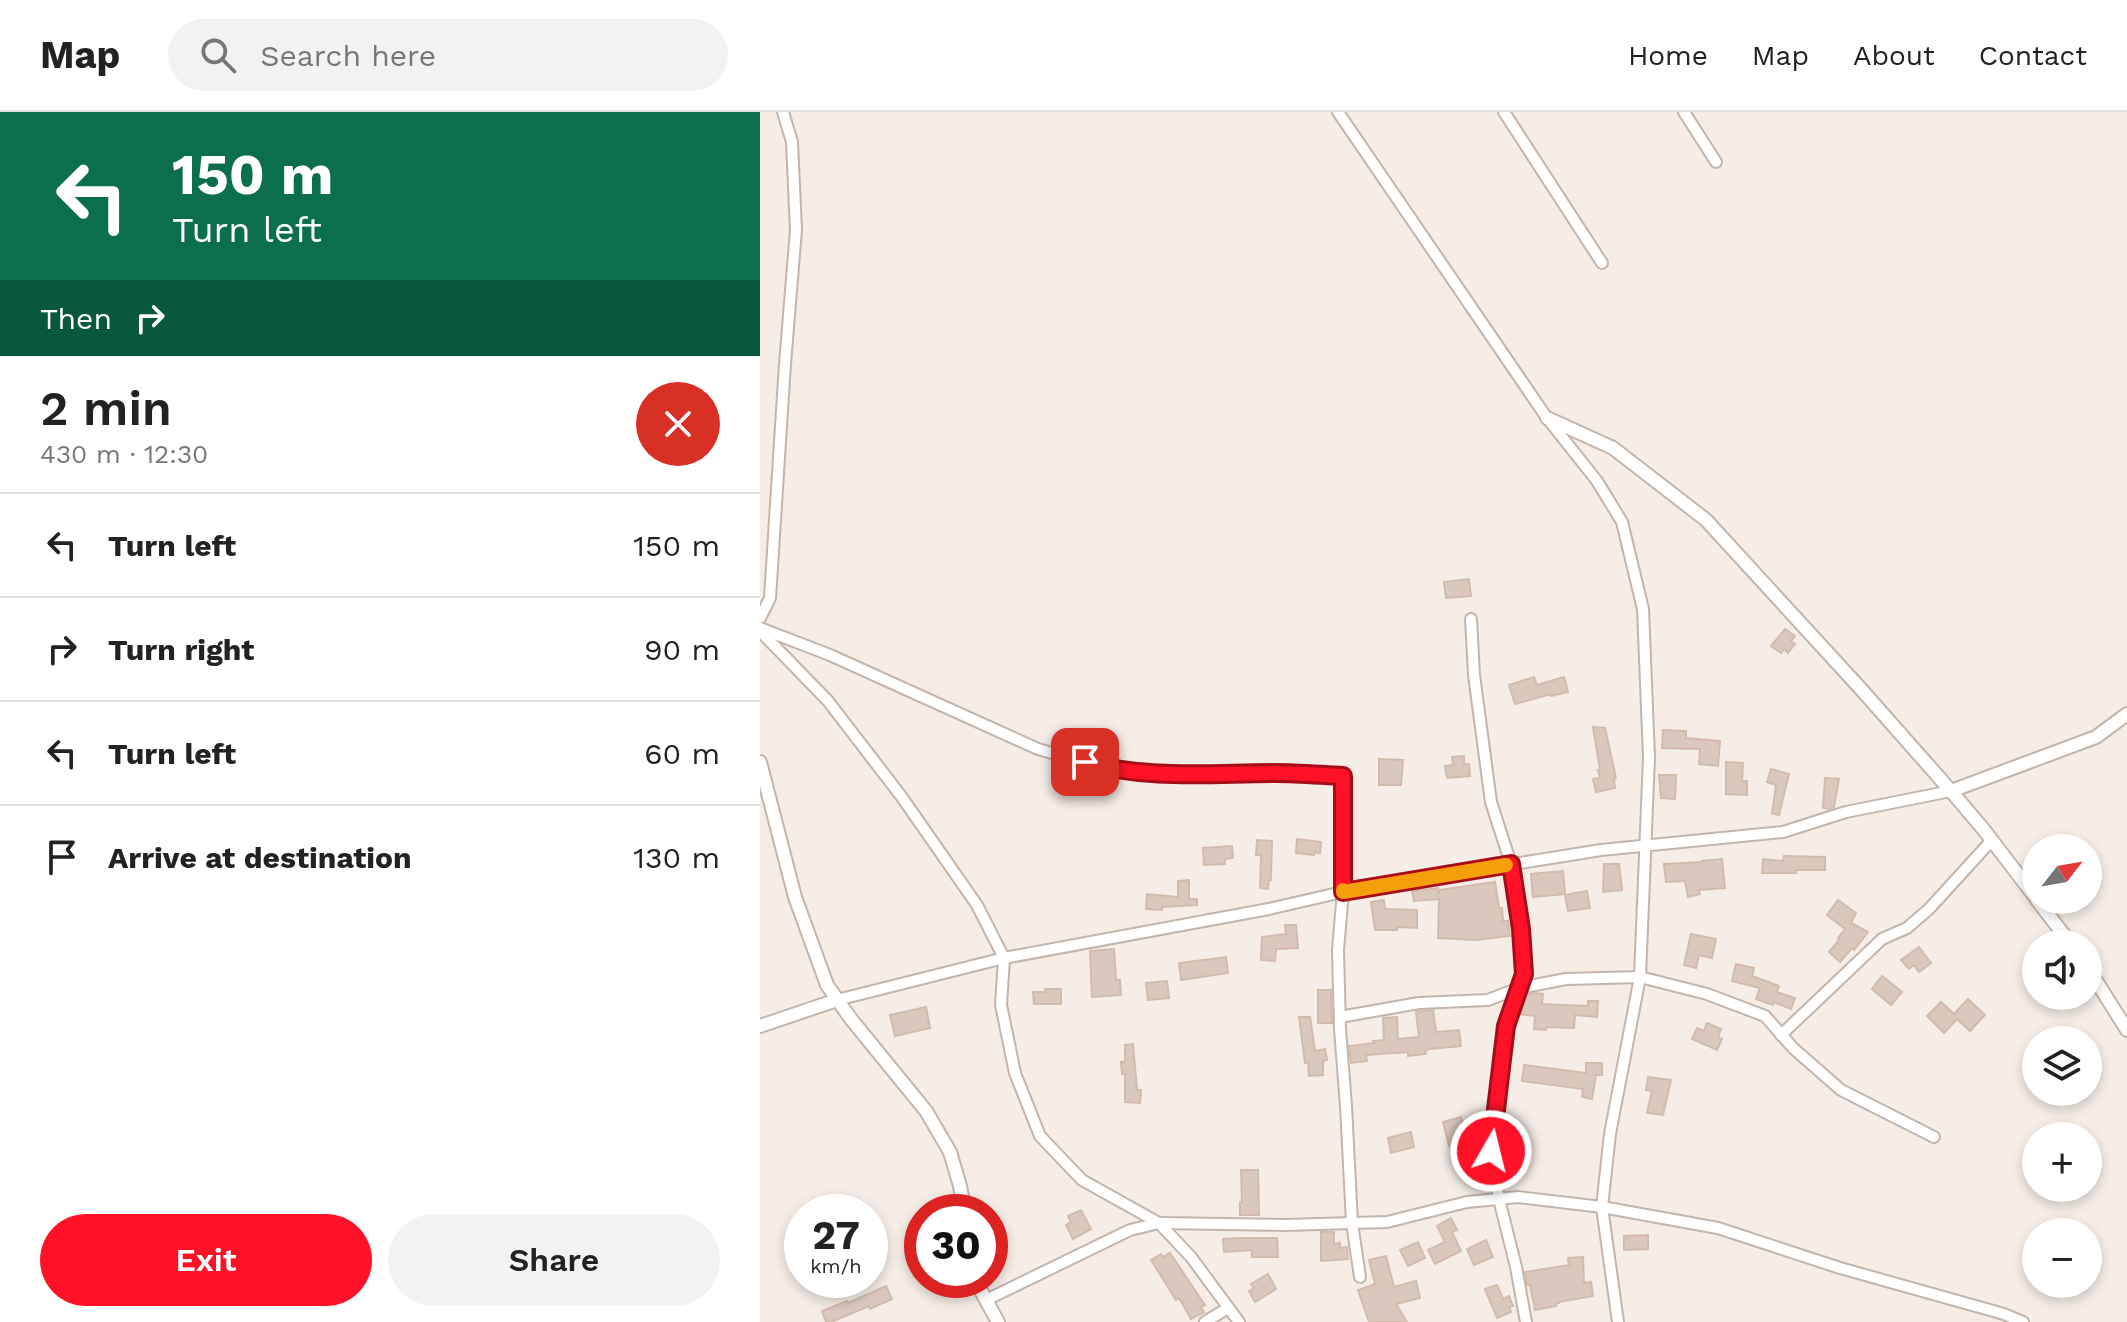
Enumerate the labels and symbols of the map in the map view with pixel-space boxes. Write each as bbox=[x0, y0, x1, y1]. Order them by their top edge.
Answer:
pin bbox=[1051, 728, 1119, 796]
north arrow bbox=[2022, 834, 2102, 914]
position arrow bbox=[1449, 1109, 1533, 1193]
speed limit sign: 30 bbox=[904, 1194, 1008, 1298]

